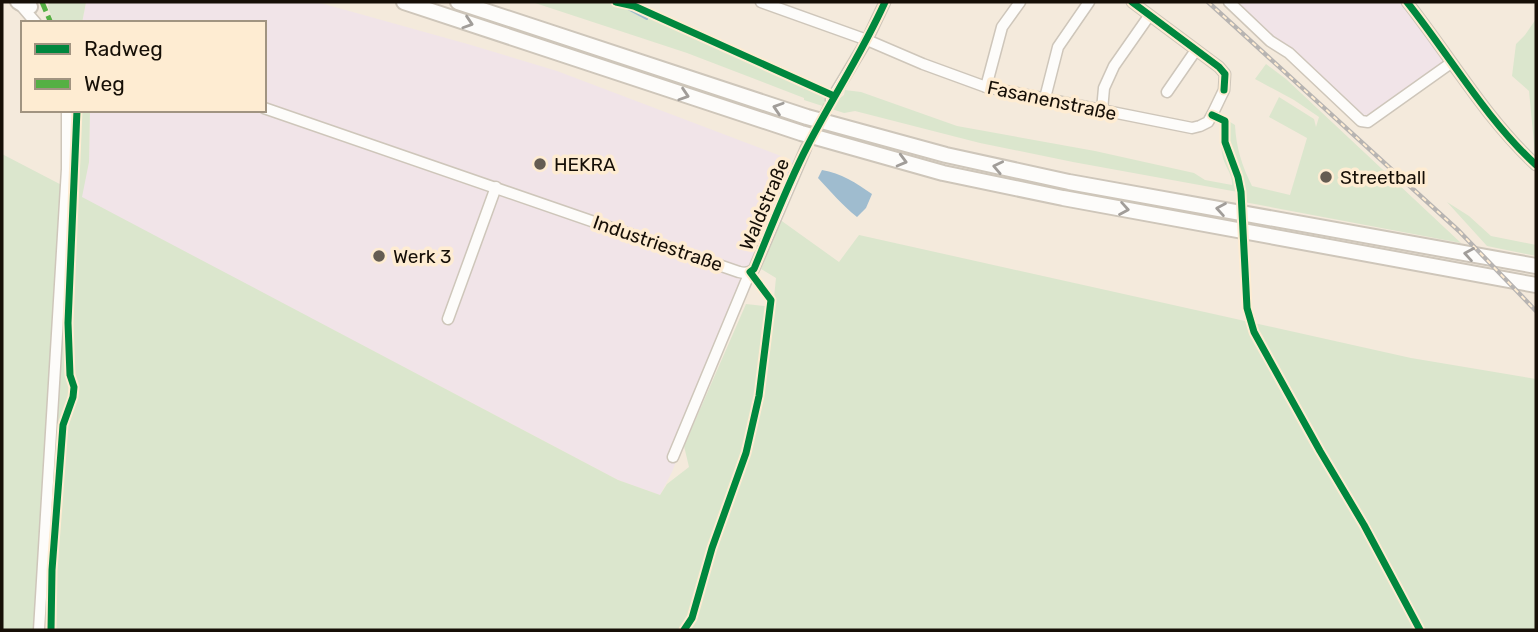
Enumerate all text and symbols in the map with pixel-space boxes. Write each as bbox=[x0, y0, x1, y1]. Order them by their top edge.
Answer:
one-way arrow bbox=[462, 15, 474, 29]
legend bbox=[21, 21, 266, 112]
text: Radweg bbox=[84, 36, 163, 61]
text: Weg bbox=[84, 71, 125, 96]
street label: Fasanenstraße bbox=[985, 76, 1119, 125]
one-way arrow bbox=[678, 87, 690, 101]
one-way arrow bbox=[772, 102, 785, 116]
place label: HEKRA bbox=[554, 153, 616, 176]
one-way arrow bbox=[896, 153, 908, 168]
street label: Waldstraße bbox=[735, 155, 794, 254]
marker: HEKRA bbox=[532, 156, 548, 172]
one-way arrow bbox=[992, 160, 1004, 175]
place label: Streetball bbox=[1340, 166, 1426, 189]
marker: Streetball bbox=[1318, 169, 1334, 185]
one-way arrow bbox=[1118, 201, 1130, 216]
one-way arrow bbox=[1215, 203, 1227, 218]
street label: Industriestraße bbox=[590, 211, 726, 276]
place label: Werk 3 bbox=[393, 245, 451, 268]
one-way arrow bbox=[1463, 247, 1475, 262]
marker: Werk 3 bbox=[371, 248, 387, 264]

